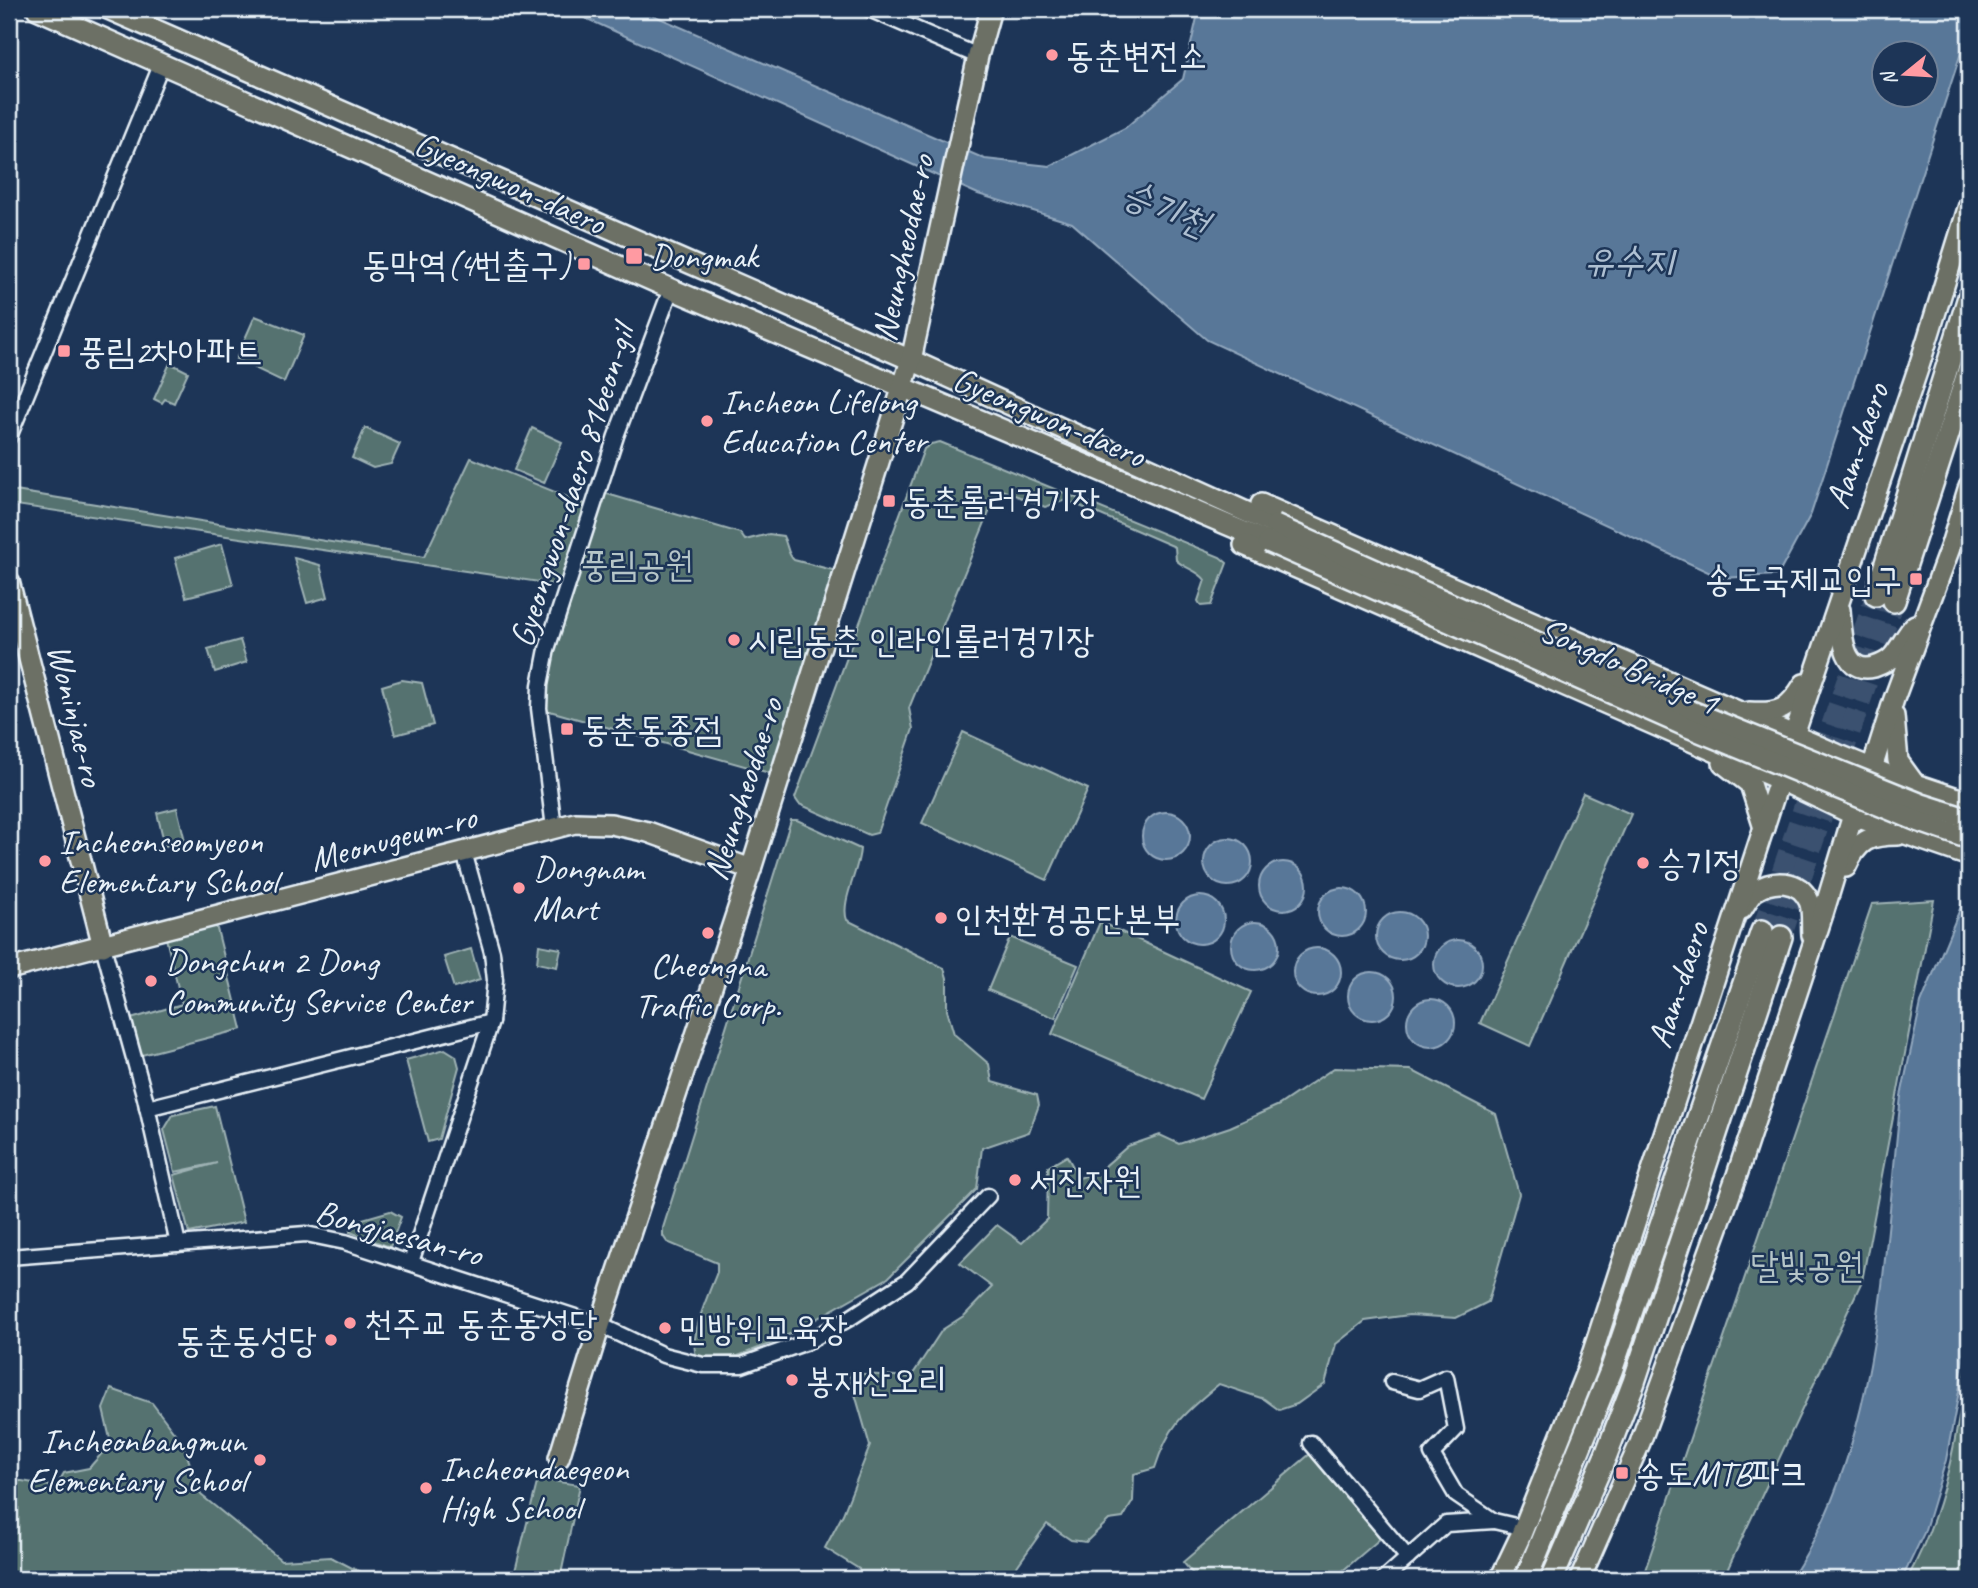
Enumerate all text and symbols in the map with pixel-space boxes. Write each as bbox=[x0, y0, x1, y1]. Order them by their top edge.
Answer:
place label: 동춘변전소 bbox=[1066, 33, 1207, 78]
north arrow bbox=[1870, 38, 1940, 108]
marker: 동춘변전소 bbox=[1044, 47, 1060, 63]
text: N bbox=[1876, 67, 1903, 88]
street label: Gyeongwon-daero bbox=[408, 121, 614, 246]
street label: Neungheodae-ro bbox=[861, 149, 945, 345]
water label: 승기천 bbox=[1116, 169, 1219, 248]
place label: Dongmak bbox=[650, 234, 761, 279]
water label: 유수지 bbox=[1584, 237, 1678, 284]
place label: 동막역(4번출구) bbox=[362, 242, 572, 287]
marker: Dongmak bbox=[624, 246, 644, 266]
marker: 동막역(4번출구) bbox=[576, 256, 592, 272]
street label: Gyeongwon-daero 81beon-gil bbox=[499, 314, 647, 653]
place label: 풍림2차아파트 bbox=[78, 329, 263, 374]
marker: 풍림2차아파트 bbox=[56, 343, 72, 359]
street label: Gyeongwon-daero bbox=[946, 356, 1153, 478]
street label: Aam-daero bbox=[1815, 376, 1900, 514]
place label: Incheon Lifelong Education Center bbox=[721, 379, 930, 464]
marker: Incheon Lifelong Education Center bbox=[699, 413, 715, 429]
place label: 동춘롤러경기장 bbox=[903, 479, 1100, 524]
marker: 동춘롤러경기장 bbox=[881, 493, 897, 509]
park label: 풍림공원 bbox=[581, 542, 693, 587]
place label: 송도국제교입구 bbox=[1705, 557, 1902, 602]
marker: 송도국제교입구 bbox=[1908, 571, 1924, 587]
street label: Songdo Bridge 1 bbox=[1533, 607, 1727, 726]
place label: 시립동춘 인라인롤러경기장 bbox=[748, 618, 1094, 663]
marker: 시립동춘 인라인롤러경기장 bbox=[726, 632, 742, 648]
street label: Woninjae-ro bbox=[37, 639, 116, 792]
street label: Neungheodae-ro bbox=[692, 691, 794, 886]
place label: 동춘동종점 bbox=[581, 707, 722, 752]
marker: 동춘동종점 bbox=[559, 721, 575, 737]
street label: Meonugeum-ro bbox=[305, 794, 483, 882]
place label: Incheonseomyeon Elementary School bbox=[59, 819, 284, 904]
place label: 승기정 bbox=[1657, 841, 1742, 886]
place label: Dongnam Mart bbox=[533, 846, 647, 931]
marker: Incheonseomyeon Elementary School bbox=[37, 853, 53, 869]
marker: 승기정 bbox=[1635, 855, 1651, 871]
marker: Dongnam Mart bbox=[511, 880, 527, 896]
place label: 인천환경공단본부 bbox=[955, 896, 1180, 941]
marker: 인천환경공단본부 bbox=[933, 910, 949, 926]
street label: Aam-daero bbox=[1637, 915, 1720, 1053]
marker: Cheongna Traffic Corp. bbox=[700, 925, 716, 941]
place label: Dongchun 2 Dong Community Service Center bbox=[165, 939, 474, 1024]
place label: Cheongna Traffic Corp. bbox=[635, 943, 781, 1028]
marker: Dongchun 2 Dong Community Service Center bbox=[143, 973, 159, 989]
place label: 서진자원 bbox=[1029, 1158, 1142, 1203]
marker: 서진자원 bbox=[1007, 1172, 1023, 1188]
street label: Bongjaesan-ro bbox=[311, 1189, 489, 1277]
park label: 달빛공원 bbox=[1751, 1243, 1863, 1288]
place label: 천주교 동춘동성당 bbox=[364, 1301, 598, 1346]
place label: 민방위교육장 bbox=[679, 1306, 848, 1351]
marker: 천주교 동춘동성당 bbox=[342, 1315, 358, 1331]
place label: 동춘동성당 bbox=[176, 1318, 317, 1363]
marker: 민방위교육장 bbox=[657, 1320, 673, 1336]
marker: 동춘동성당 bbox=[323, 1332, 339, 1348]
place label: 봉재산오리 bbox=[806, 1358, 947, 1403]
marker: 봉재산오리 bbox=[784, 1372, 800, 1388]
place label: Incheonbangmun Elementary School bbox=[27, 1418, 252, 1503]
place label: Incheondaegeon High School bbox=[440, 1446, 630, 1531]
place label: 송도MTB파크 bbox=[1636, 1451, 1807, 1496]
marker: Incheonbangmun Elementary School bbox=[252, 1452, 268, 1468]
marker: 송도MTB파크 bbox=[1614, 1465, 1630, 1481]
marker: Incheondaegeon High School bbox=[418, 1480, 434, 1496]

